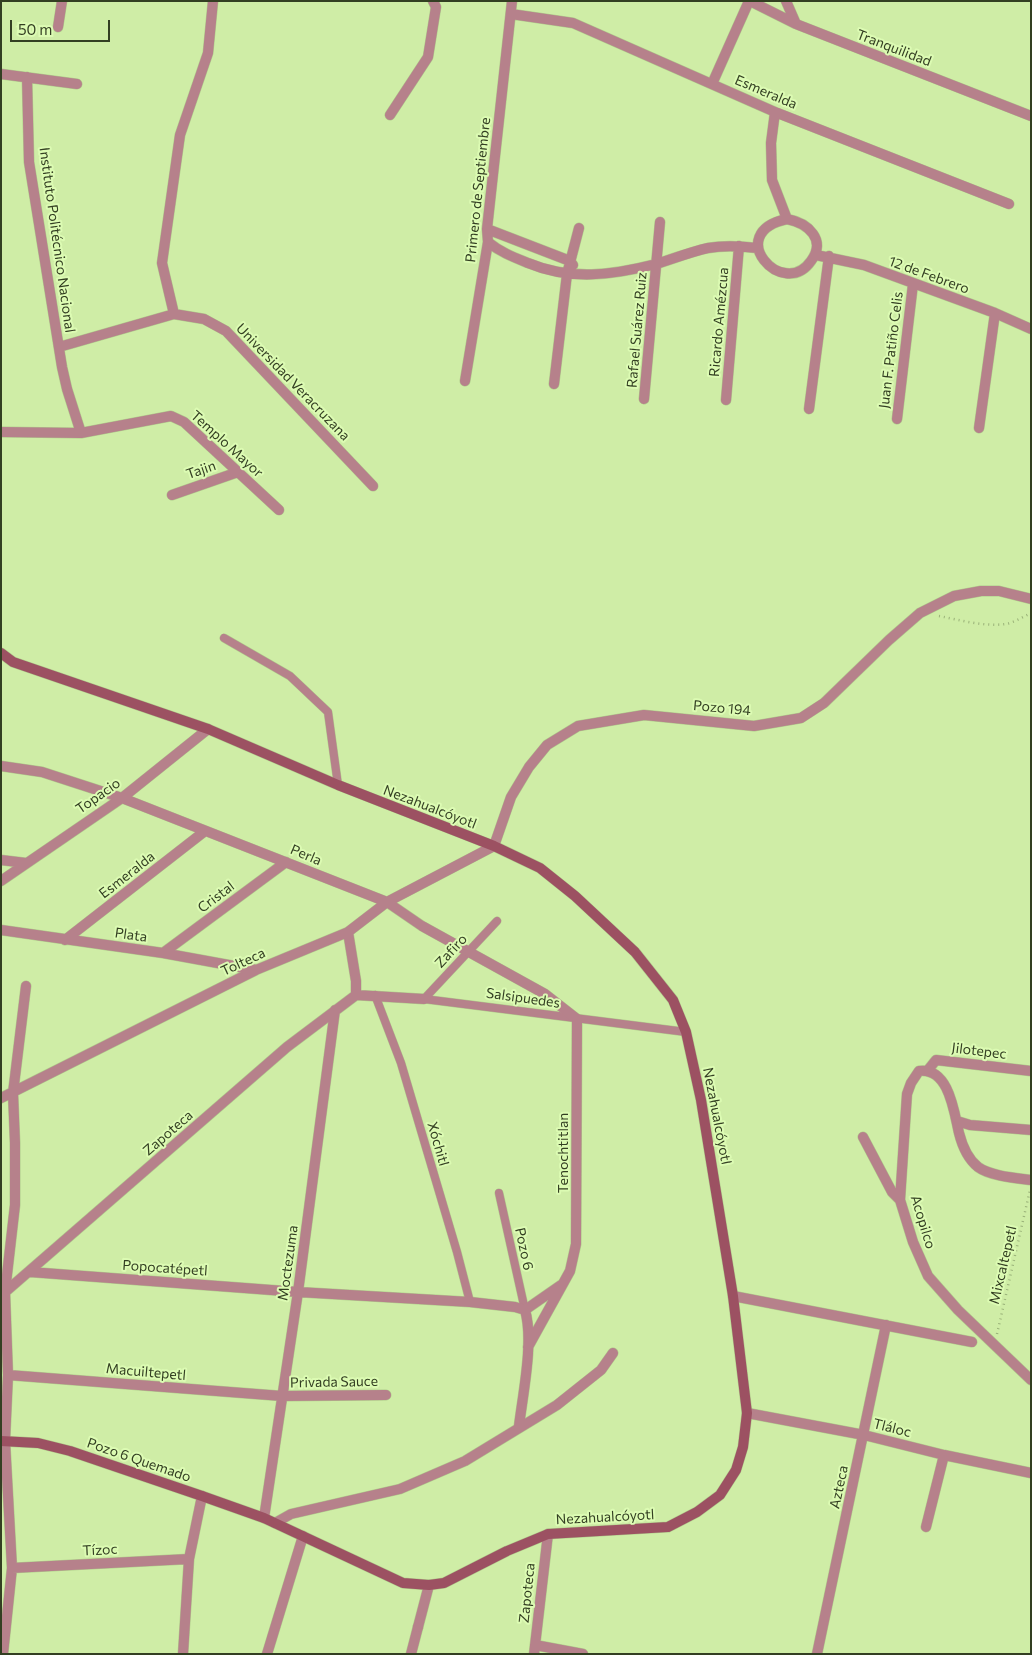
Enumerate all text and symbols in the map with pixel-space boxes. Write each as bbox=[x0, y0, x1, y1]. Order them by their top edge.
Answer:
scale bar bbox=[12, 10, 112, 42]
text: 50 m bbox=[18, 20, 52, 38]
street label: Tranquilidad bbox=[854, 26, 934, 70]
street label: Esmeralda bbox=[732, 71, 800, 113]
street label: Primero de Septiembre bbox=[462, 117, 494, 263]
street label: Instituto Politécnico Nacional bbox=[36, 146, 78, 334]
street label: 12 de Febrero bbox=[886, 253, 972, 297]
street label: Ricardo Amézcua bbox=[706, 266, 732, 378]
street label: Rafael Suárez Ruiz bbox=[624, 271, 650, 389]
street label: Juan F. Patiño Celis bbox=[875, 291, 907, 409]
street label: Universidad Veracruzana bbox=[233, 320, 353, 444]
street label: Templo Mayor bbox=[187, 407, 267, 481]
street label: Tajin bbox=[184, 457, 218, 483]
street label: Pozo 194 bbox=[692, 697, 752, 719]
street label: Topacio bbox=[72, 775, 124, 817]
street label: Nezahualcóyotl bbox=[381, 782, 479, 832]
street label: Perla bbox=[288, 841, 324, 869]
street label: Esmeralda bbox=[96, 848, 158, 902]
street label: Cristal bbox=[194, 878, 238, 916]
street label: Plata bbox=[114, 924, 148, 946]
street label: Zafiro bbox=[431, 931, 471, 971]
street label: Tolteca bbox=[218, 944, 268, 980]
street label: Salsipuedes bbox=[485, 985, 561, 1011]
street label: Jilotepec bbox=[951, 1039, 1007, 1063]
street label: Nezahualcóyotl bbox=[699, 1066, 735, 1166]
street label: Zapoteca bbox=[140, 1107, 196, 1159]
street label: Tenochtitlan bbox=[555, 1113, 571, 1193]
street label: Xóchitl bbox=[424, 1120, 452, 1168]
street label: Acopilco bbox=[907, 1193, 939, 1251]
street label: Moctezuma bbox=[274, 1224, 302, 1302]
street label: Mixcaltepetl bbox=[986, 1224, 1020, 1306]
street label: Pozo 6 bbox=[511, 1226, 537, 1272]
street label: Popocatépetl bbox=[122, 1257, 208, 1279]
street label: Macuiltepetl bbox=[105, 1360, 187, 1384]
street label: Privada Sauce bbox=[290, 1373, 378, 1391]
street label: Tláloc bbox=[871, 1415, 913, 1441]
street label: Pozo 6 Quemado bbox=[85, 1434, 193, 1486]
street label: Azteca bbox=[826, 1464, 852, 1510]
street label: Nezahualcóyotl bbox=[555, 1506, 655, 1528]
street label: Tízoc bbox=[82, 1541, 118, 1559]
street label: Zapoteca bbox=[515, 1562, 539, 1624]

